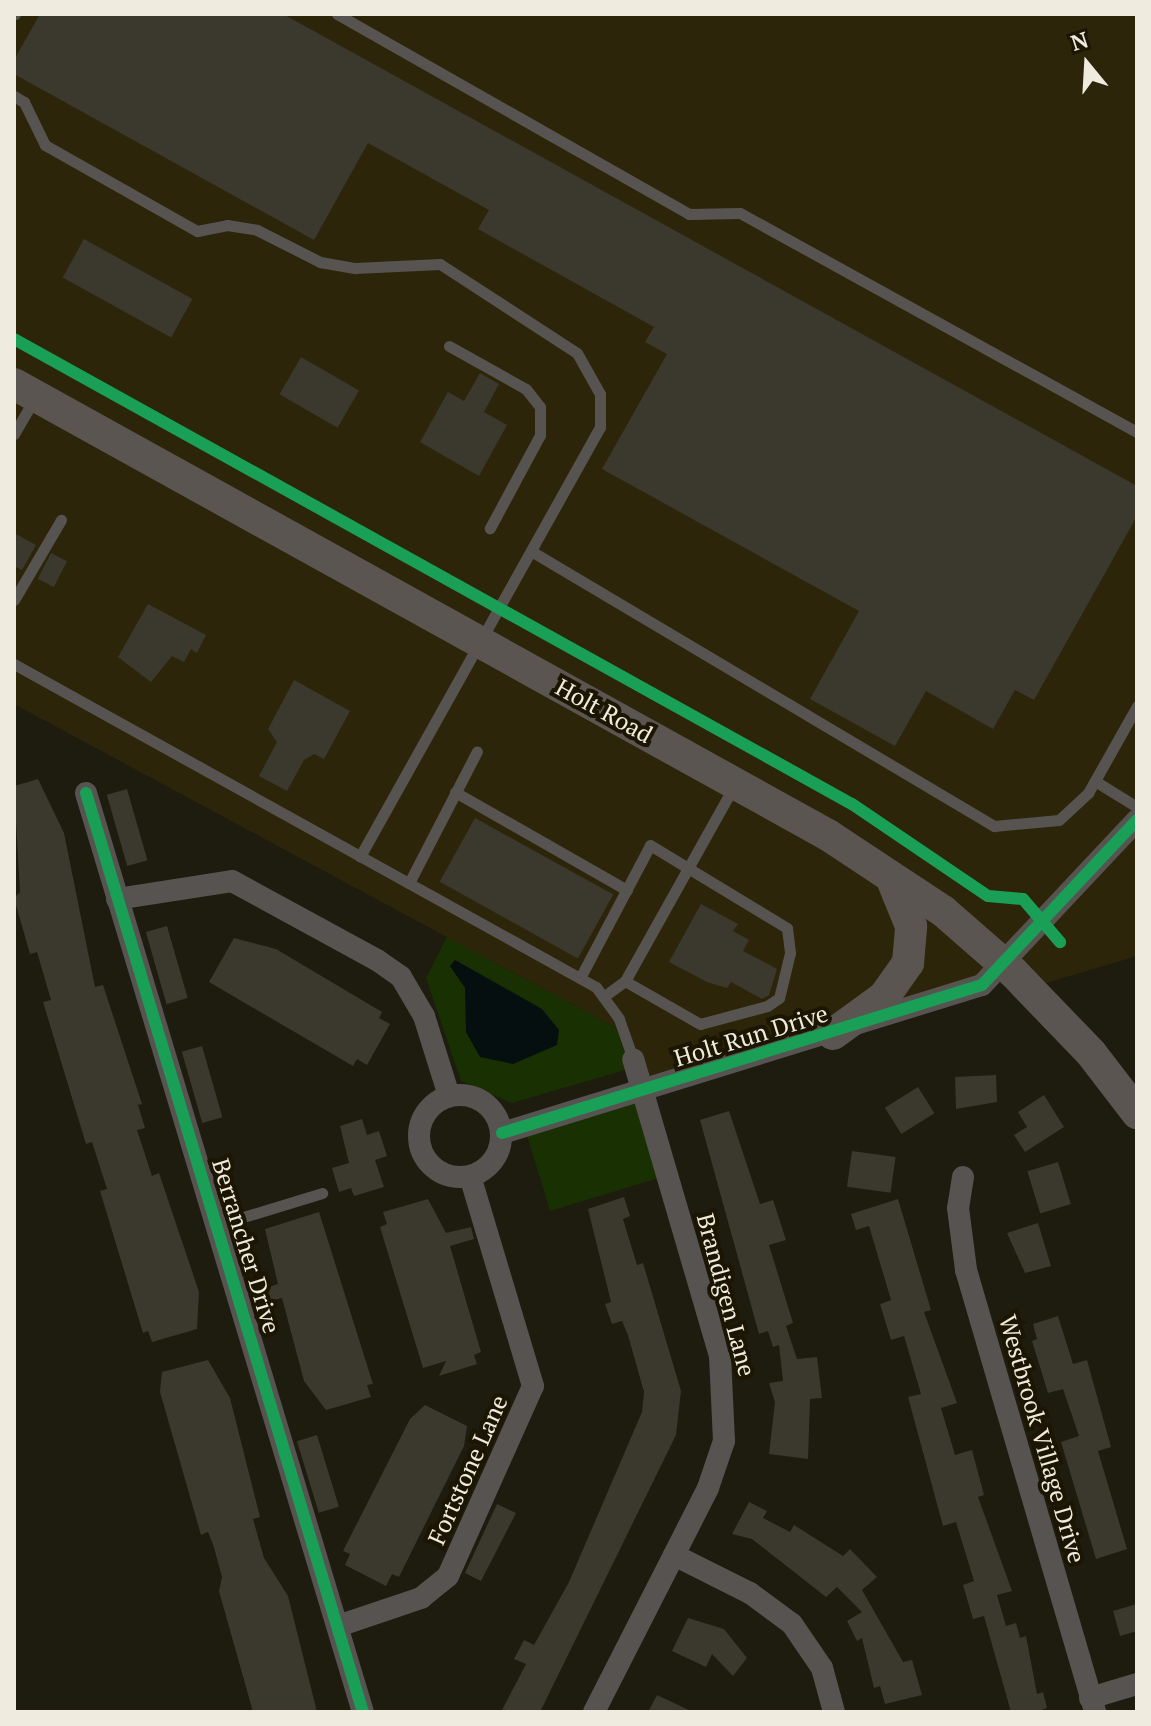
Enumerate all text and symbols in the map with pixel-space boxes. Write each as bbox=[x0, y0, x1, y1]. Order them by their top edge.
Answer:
north arrow bbox=[1047, 24, 1127, 104]
text: N bbox=[1067, 24, 1092, 57]
street label: Holt Road bbox=[551, 673, 657, 749]
street label: Holt Run Drive bbox=[671, 999, 831, 1073]
street label: Berrancher Drive bbox=[206, 1155, 286, 1337]
street label: Brandigen Lane bbox=[690, 1210, 762, 1380]
street label: Westbrook Village Drive bbox=[993, 1311, 1091, 1567]
street label: Fortstone Lane bbox=[422, 1391, 514, 1549]

